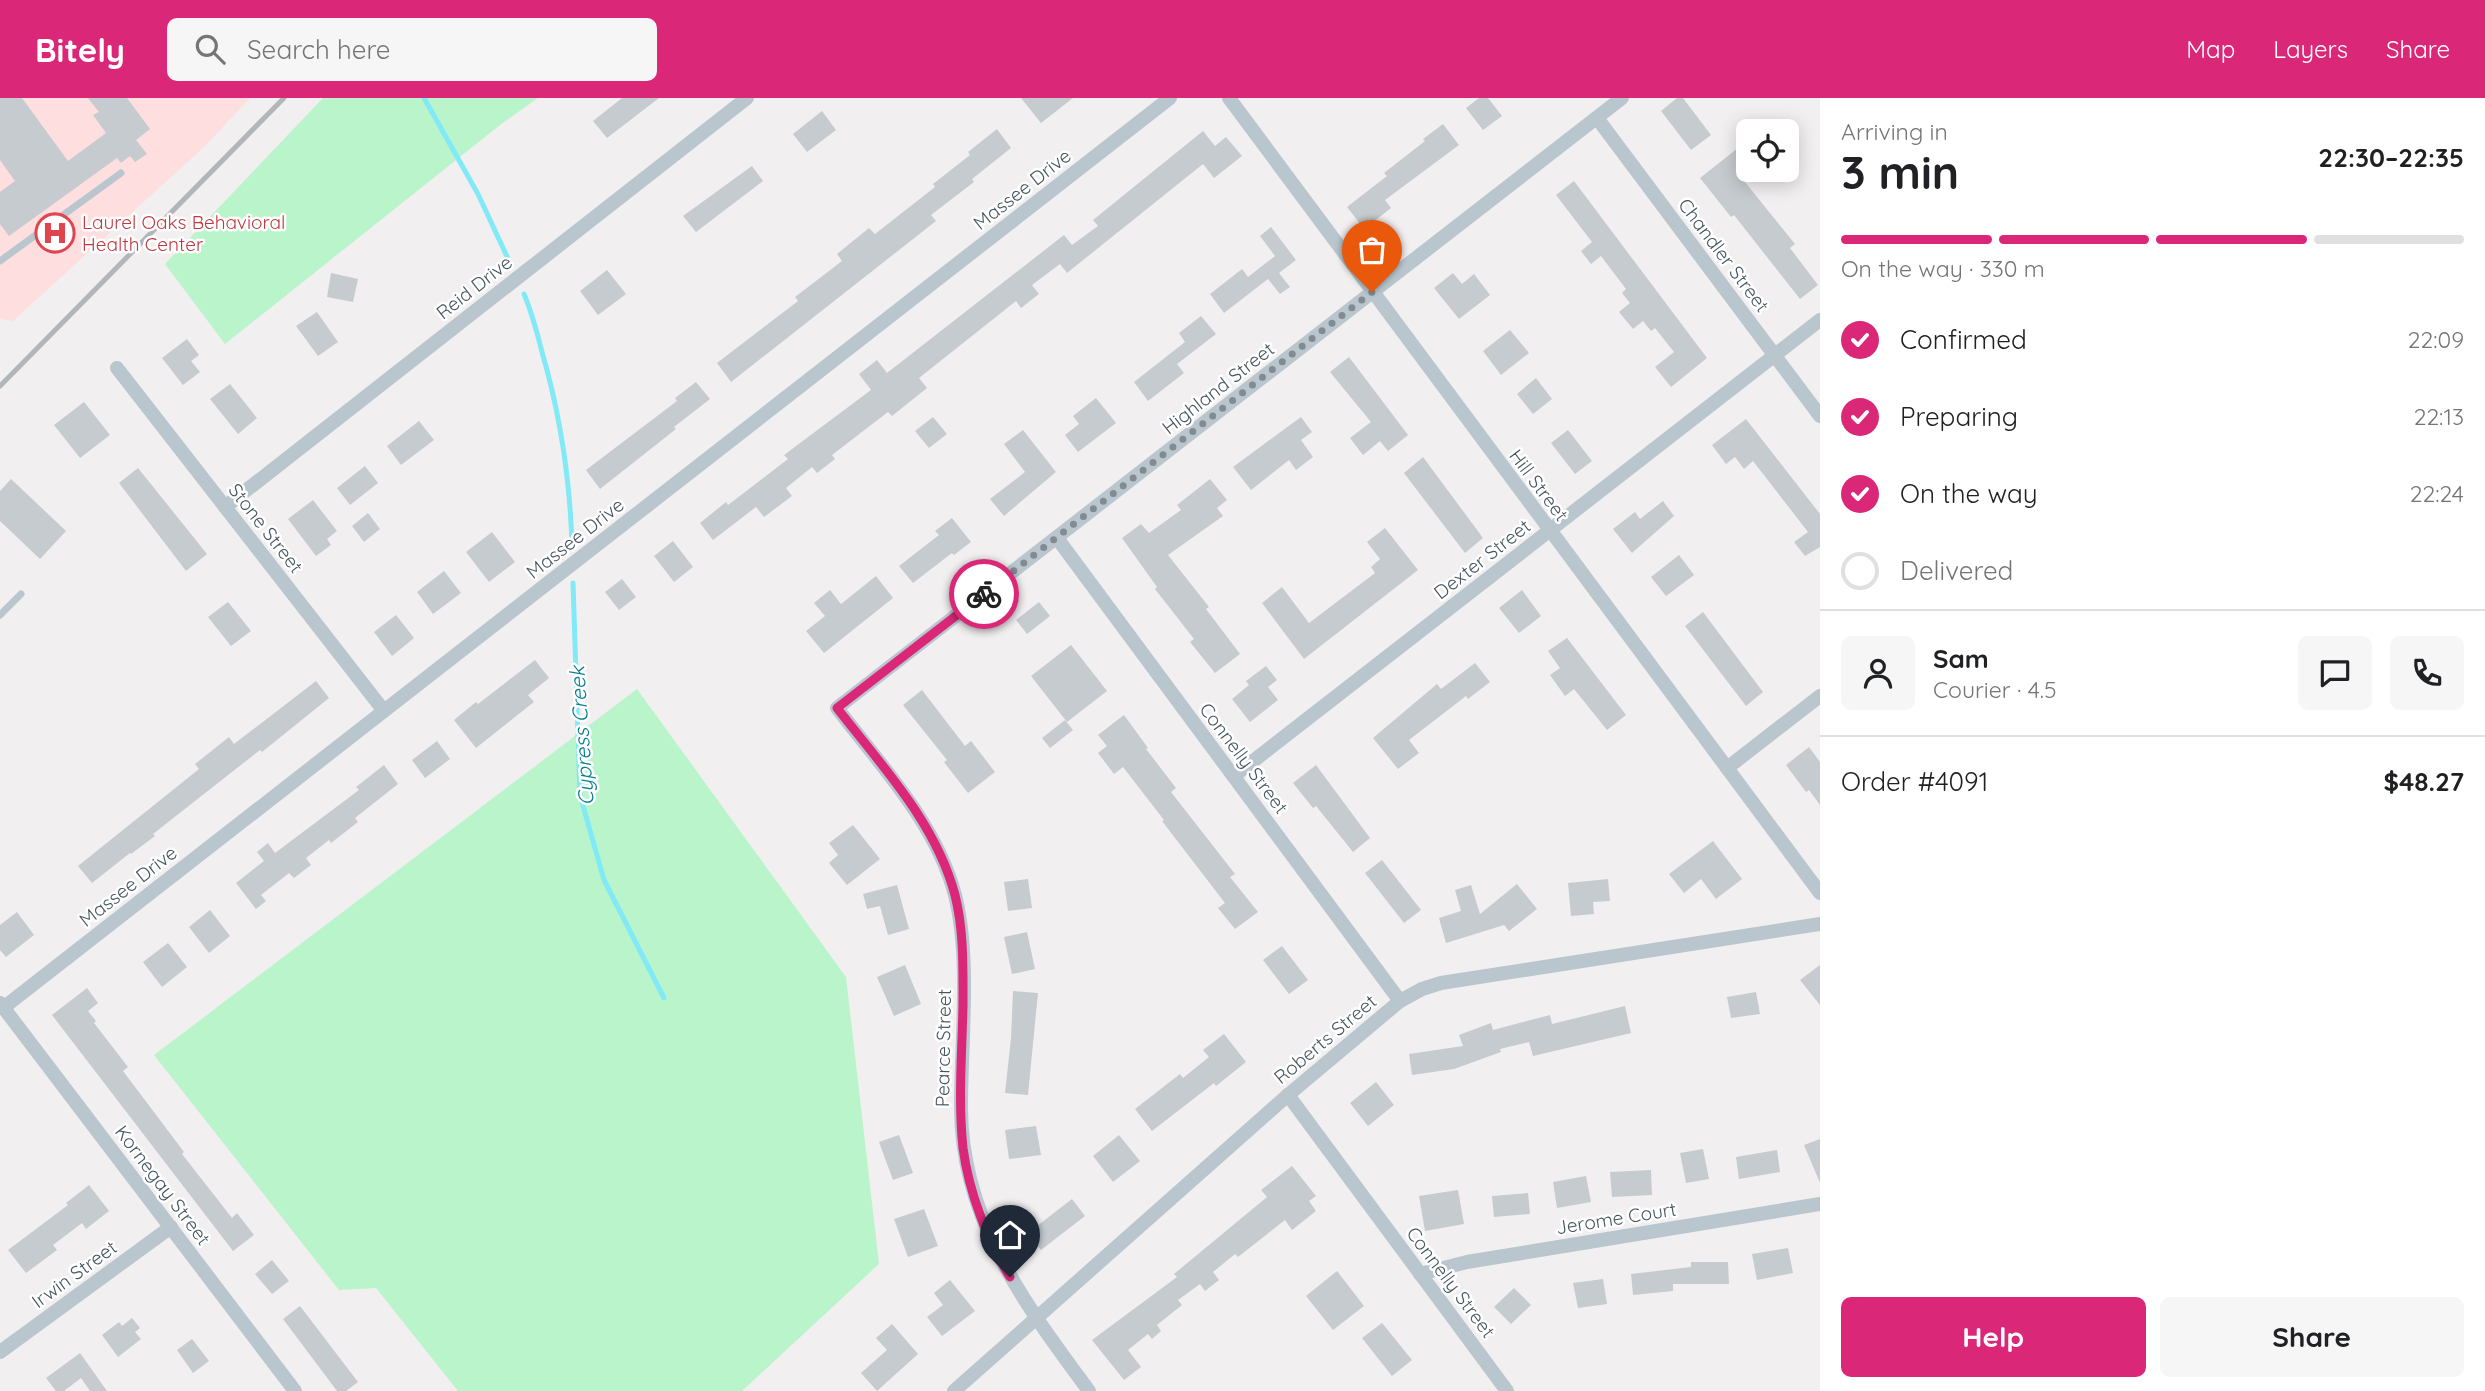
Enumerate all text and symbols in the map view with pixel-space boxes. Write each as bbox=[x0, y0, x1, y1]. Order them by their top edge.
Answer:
search box bbox=[167, 18, 657, 81]
text: Bitely bbox=[35, 29, 125, 70]
icon: search bbox=[191, 30, 229, 68]
text: Search here bbox=[247, 33, 391, 66]
text: Map bbox=[2186, 34, 2235, 64]
text: Layers bbox=[2273, 34, 2348, 64]
text: Share bbox=[2386, 34, 2450, 64]
text: Arriving in bbox=[1841, 117, 1948, 146]
map controls bbox=[1736, 119, 1799, 182]
button: locate bbox=[1736, 119, 1799, 182]
text: 22:30–22:35 bbox=[2318, 141, 2464, 174]
street label: Massee Drive bbox=[968, 143, 1076, 235]
text: 3 min bbox=[1841, 143, 1959, 201]
street label: Chandler Street bbox=[1673, 193, 1775, 317]
place label: Laurel Oaks Behavioral Health Center bbox=[82, 210, 285, 256]
hospital icon: Laurel Oaks Behavioral Health Center bbox=[34, 212, 76, 254]
pin bbox=[1342, 220, 1402, 292]
icon: bag bbox=[1353, 231, 1391, 269]
street label: Reid Drive bbox=[431, 250, 517, 324]
text: On the way · 330 m bbox=[1841, 254, 2045, 283]
icon: check bbox=[1841, 321, 1879, 359]
text: Confirmed bbox=[1900, 323, 2027, 356]
text: 22:09 bbox=[2408, 325, 2464, 354]
street label: Highland Street bbox=[1157, 337, 1279, 439]
icon: check bbox=[1841, 398, 1879, 436]
text: Preparing bbox=[1900, 400, 2018, 433]
text: 22:13 bbox=[2414, 402, 2464, 431]
street label: Hill Street bbox=[1504, 444, 1574, 526]
icon: check bbox=[1841, 475, 1879, 513]
text: On the way bbox=[1900, 477, 2038, 510]
street label: Stone Street bbox=[224, 478, 308, 578]
text: 22:24 bbox=[2410, 479, 2464, 508]
street label: Massee Drive bbox=[521, 492, 629, 584]
street label: Dexter Street bbox=[1429, 514, 1535, 604]
text: Delivered bbox=[1900, 554, 2013, 587]
courier bbox=[949, 559, 1019, 629]
icon: bike bbox=[965, 575, 1003, 613]
button: person bbox=[1841, 636, 1915, 710]
button: chat bbox=[2298, 636, 2372, 710]
button: phone bbox=[2390, 636, 2464, 710]
text: Sam bbox=[1933, 642, 1989, 675]
water label: Cypress Creek bbox=[563, 664, 599, 807]
text: Courier · 4.5 bbox=[1933, 675, 2057, 704]
street label: Connelly Street bbox=[1194, 698, 1294, 818]
text: Order #4091 bbox=[1841, 765, 1988, 798]
text: $48.27 bbox=[2383, 765, 2464, 798]
street label: Massee Drive bbox=[74, 840, 182, 932]
street label: Pearce Street bbox=[930, 989, 956, 1107]
street label: Roberts Street bbox=[1269, 989, 1381, 1089]
street label: Kornegay Street bbox=[110, 1120, 216, 1250]
street label: Jerome Court bbox=[1554, 1197, 1678, 1239]
pin bbox=[980, 1205, 1040, 1277]
icon: home bbox=[991, 1216, 1029, 1254]
street label: Connelly Street bbox=[1401, 1222, 1501, 1342]
street label: Irwin Street bbox=[27, 1235, 121, 1313]
button: Help bbox=[1841, 1297, 2146, 1377]
button: Share bbox=[2160, 1297, 2464, 1377]

